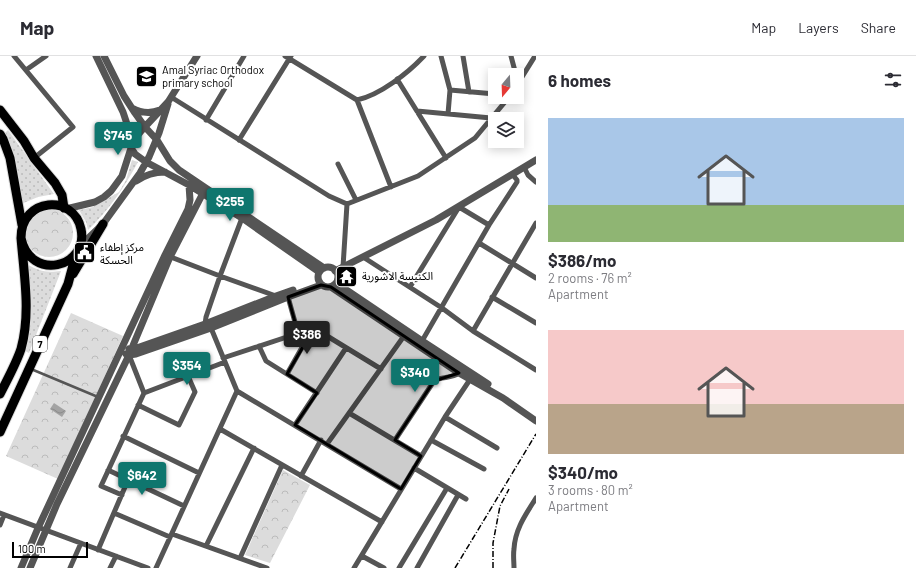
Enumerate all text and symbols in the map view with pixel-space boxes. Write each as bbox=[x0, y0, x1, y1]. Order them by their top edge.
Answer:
text: Map bbox=[20, 16, 54, 39]
text: Map bbox=[751, 19, 776, 36]
text: Layers bbox=[798, 19, 839, 36]
text: Share bbox=[861, 19, 896, 36]
school or university icon: Amal Syriac Orthodox primary school bbox=[134, 63, 160, 89]
place label: Amal Syriac Orthodox primary school bbox=[162, 63, 264, 89]
north arrow bbox=[488, 68, 524, 104]
map controls bbox=[488, 68, 524, 148]
icon: filters bbox=[882, 69, 904, 91]
text: 6 homes bbox=[548, 70, 611, 90]
button: layers bbox=[488, 112, 524, 148]
pin: $745 bbox=[94, 122, 142, 156]
text: $745 bbox=[104, 127, 132, 143]
icon: home bbox=[690, 144, 762, 216]
pin: $255 bbox=[206, 188, 254, 222]
text: $255 bbox=[216, 193, 244, 209]
public building icon: مركز إطفاء الحسكة bbox=[72, 240, 98, 266]
place label: مركز إطفاء الحسكة bbox=[100, 240, 144, 266]
text: $386/mo bbox=[548, 250, 616, 270]
temple icon: الكنيسة الاشورية bbox=[334, 263, 360, 289]
place label: الكنيسة الاشورية bbox=[362, 269, 433, 283]
text: 2 rooms · 76 m² bbox=[548, 270, 632, 286]
text: Apartment bbox=[548, 286, 609, 302]
pin: $386 bbox=[283, 321, 331, 355]
text: $386 bbox=[293, 326, 321, 342]
road number: 7 bbox=[33, 336, 47, 352]
pin: $354 bbox=[163, 352, 211, 386]
icon: home bbox=[690, 356, 762, 428]
text: $354 bbox=[172, 357, 202, 373]
pin: $340 bbox=[391, 359, 439, 393]
text: $340 bbox=[400, 364, 430, 380]
pin: $642 bbox=[118, 462, 166, 496]
text: $340/mo bbox=[548, 462, 618, 482]
text: $642 bbox=[127, 467, 157, 483]
text: 3 rooms · 80 m² bbox=[548, 482, 633, 498]
text: Apartment bbox=[548, 498, 609, 514]
scale bar bbox=[12, 540, 88, 559]
text: 100 m bbox=[18, 542, 46, 555]

